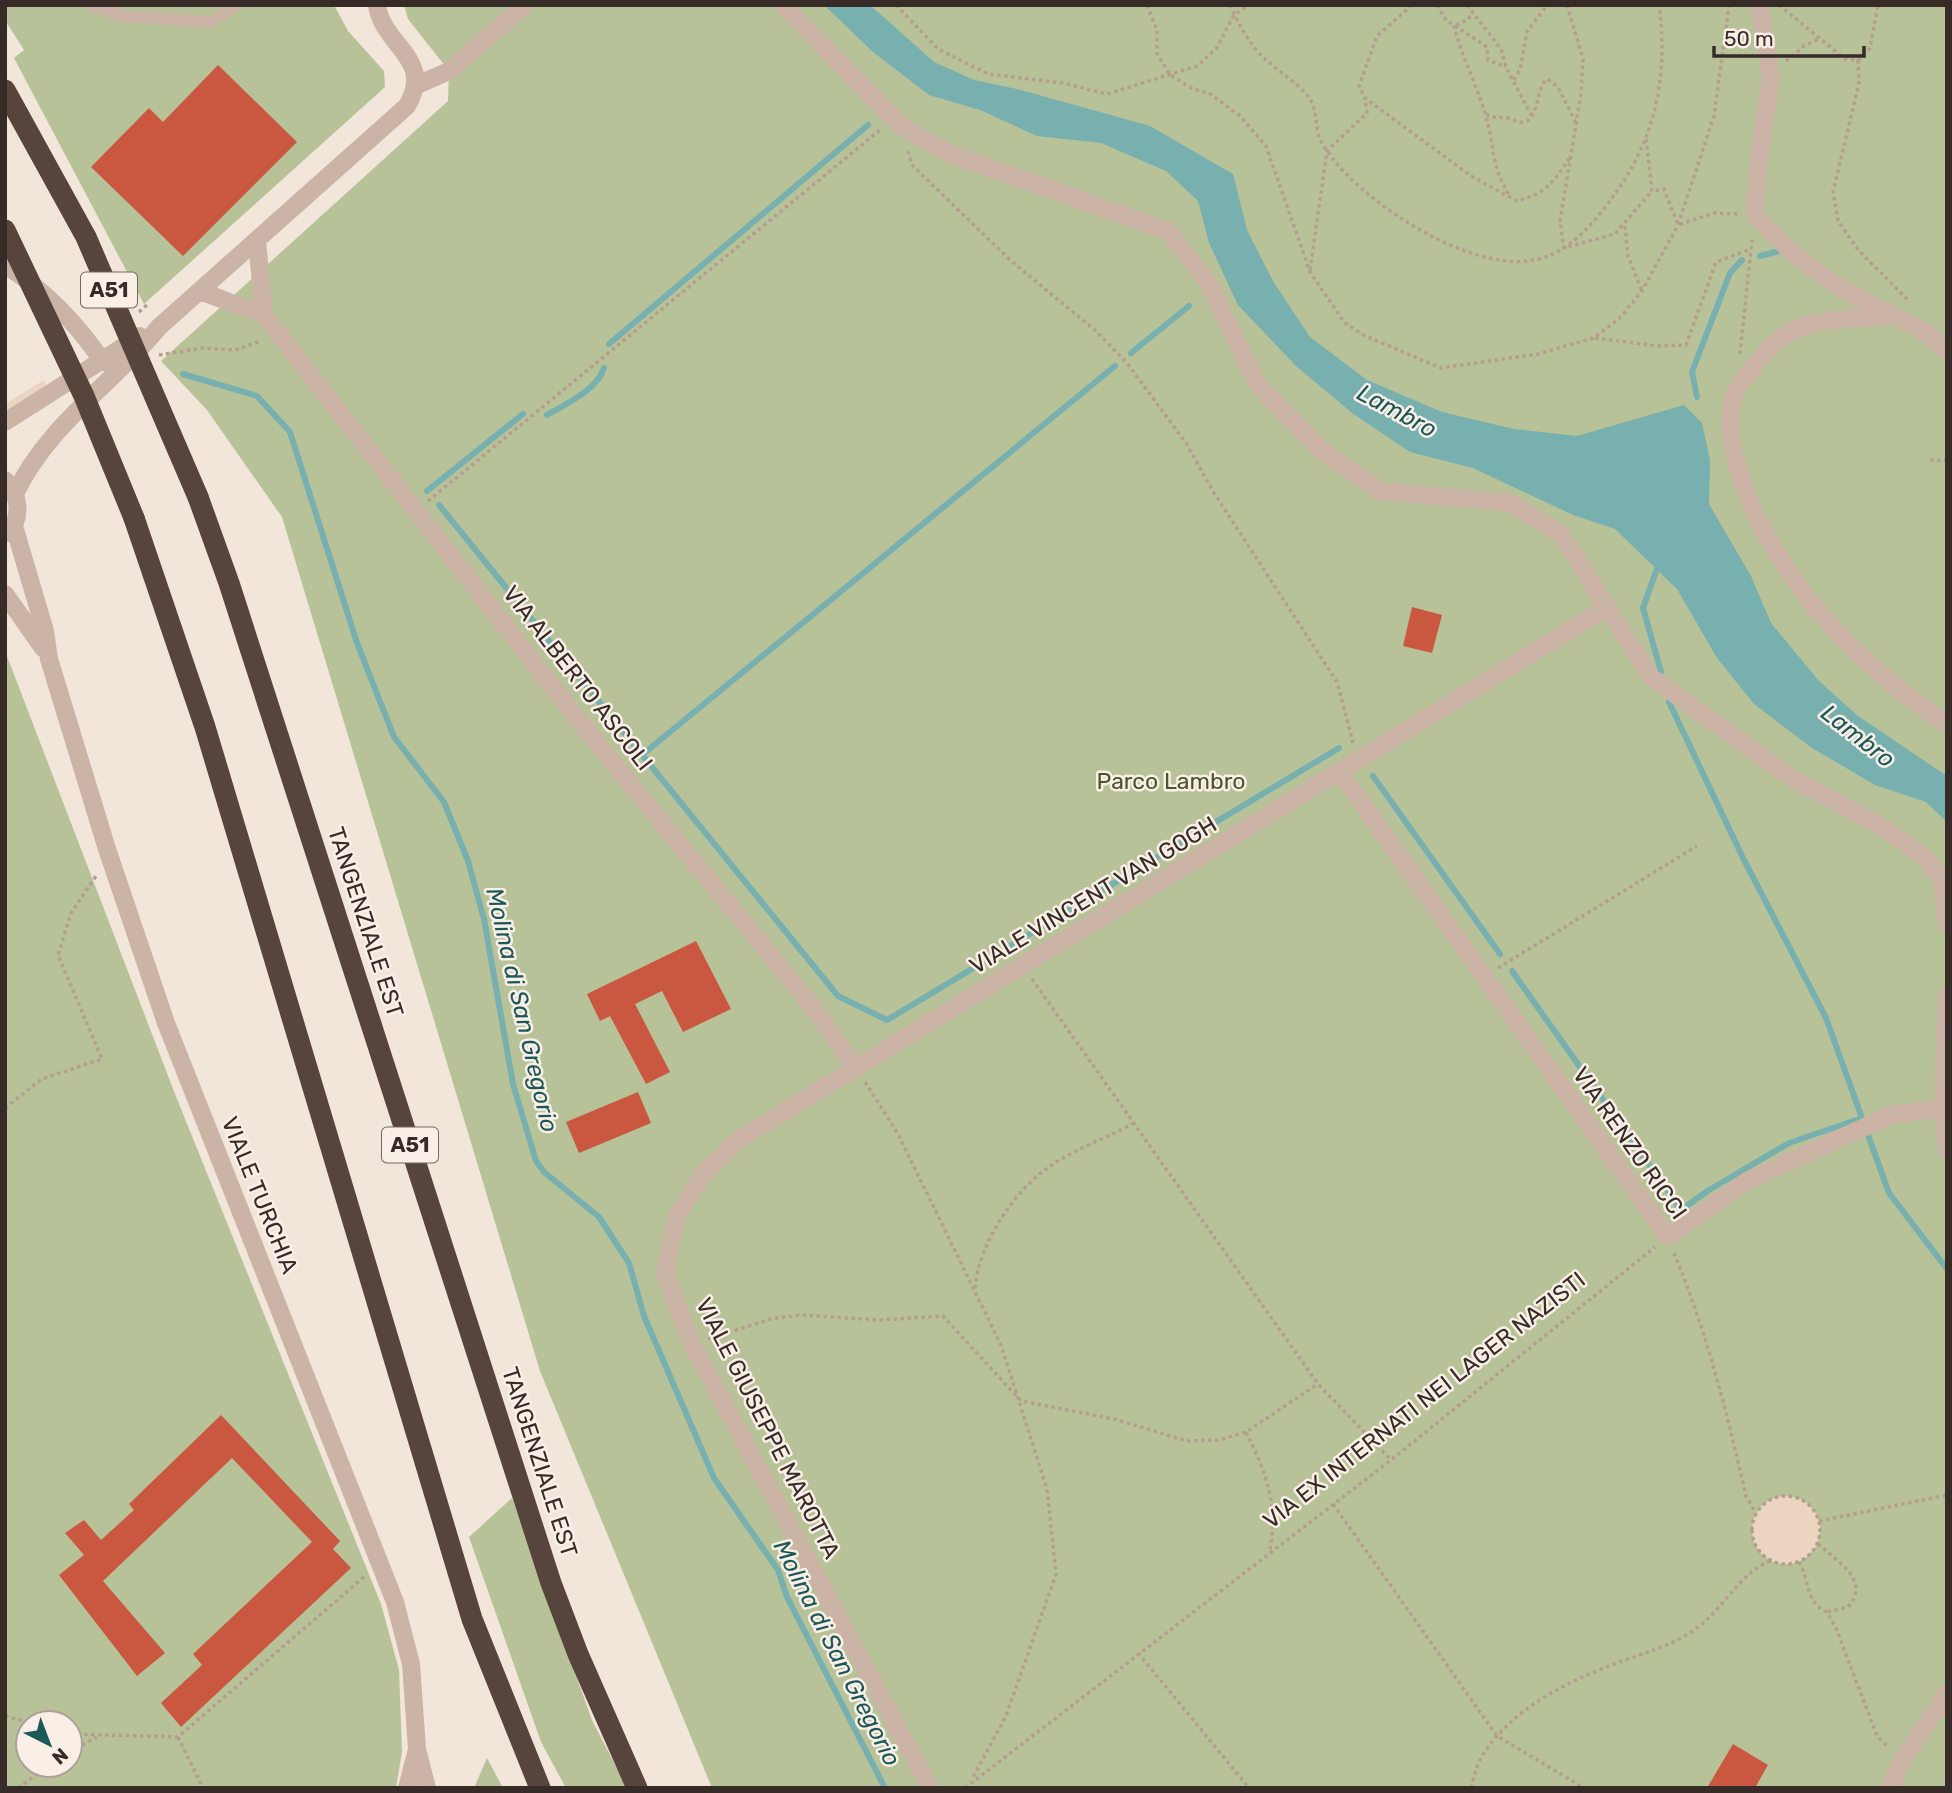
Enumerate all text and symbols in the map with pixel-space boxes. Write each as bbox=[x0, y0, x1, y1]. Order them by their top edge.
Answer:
scale bar bbox=[1714, 14, 1864, 58]
text: 50 m bbox=[1724, 26, 1774, 51]
road number: A51 bbox=[81, 272, 137, 308]
water label: Lambro bbox=[1353, 379, 1441, 443]
street label: VIA ALBERTO ASCOLI bbox=[497, 580, 659, 776]
water label: Lambro bbox=[1816, 699, 1900, 773]
park label: Parco Lambro bbox=[1097, 767, 1245, 795]
street label: VIALE VINCENT VAN GOGH bbox=[964, 810, 1222, 980]
street label: TANGENZIALE EST bbox=[322, 824, 410, 1020]
water label: Molina di San Gregorio bbox=[480, 885, 564, 1135]
street label: VIA RENZO RICCI bbox=[1567, 1061, 1693, 1225]
street label: VIALE TURCHIA bbox=[216, 1113, 304, 1277]
road number: A51 bbox=[382, 1128, 438, 1162]
street label: VIA EX INTERNATI NEI LAGER NAZISTI bbox=[1257, 1266, 1591, 1534]
street label: VIALE GIUSEPPE MAROTTA bbox=[690, 1293, 846, 1563]
street label: TANGENZIALE EST bbox=[496, 1364, 584, 1560]
water label: Molina di San Gregorio bbox=[768, 1535, 906, 1771]
north arrow bbox=[14, 1709, 84, 1779]
text: N bbox=[47, 1743, 73, 1769]

